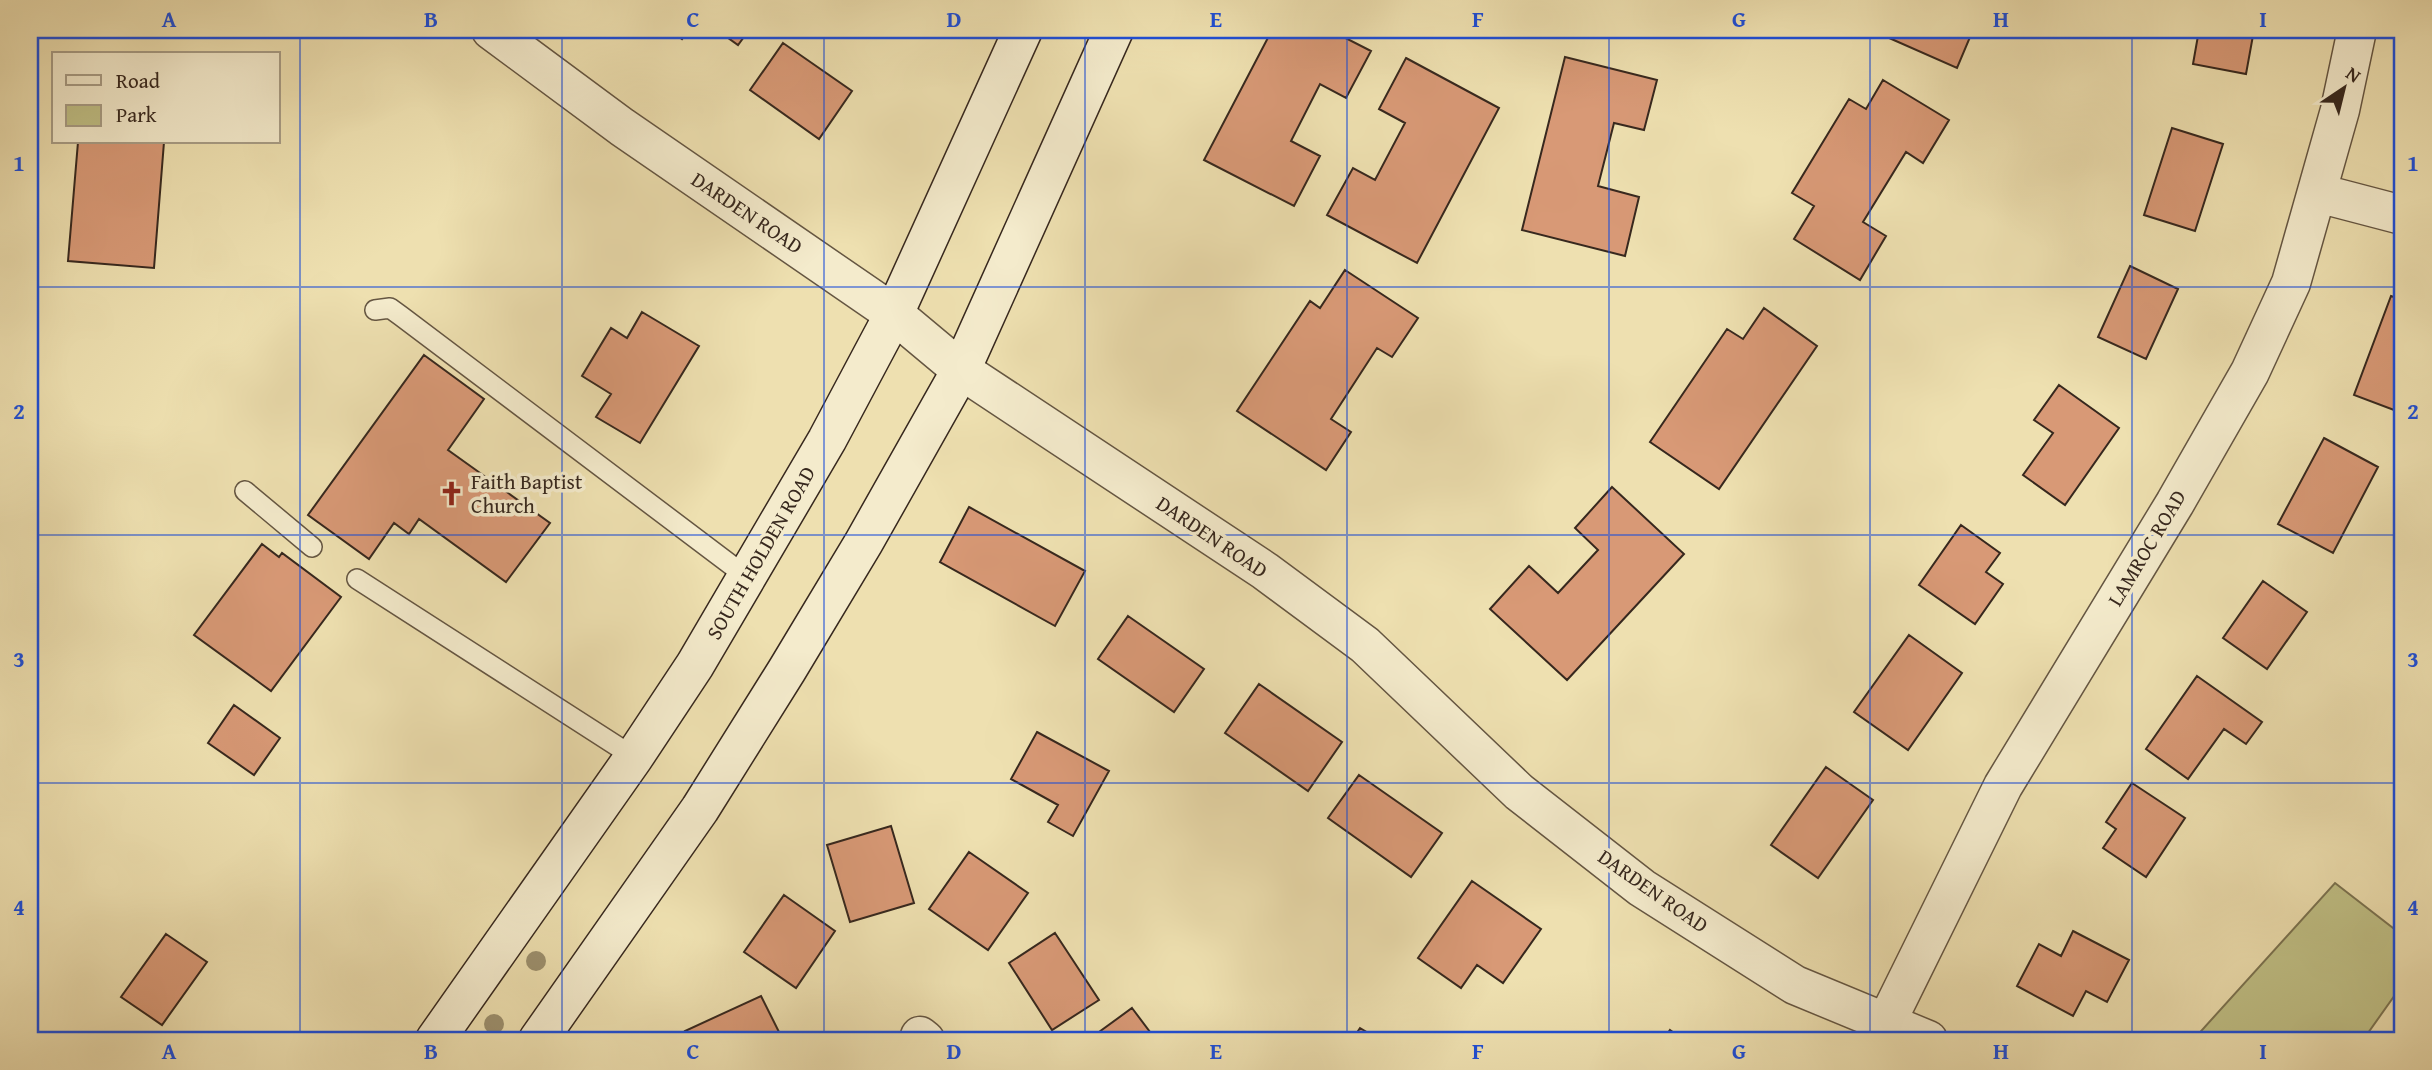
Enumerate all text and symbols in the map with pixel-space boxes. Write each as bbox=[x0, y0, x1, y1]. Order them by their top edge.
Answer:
text: A bbox=[162, 2, 177, 35]
text: B bbox=[424, 2, 438, 35]
text: C bbox=[686, 2, 700, 35]
text: D bbox=[947, 2, 962, 35]
text: E bbox=[1210, 2, 1222, 35]
text: F bbox=[1472, 2, 1484, 35]
text: G bbox=[1732, 2, 1746, 35]
text: H bbox=[1993, 2, 2009, 35]
text: I bbox=[2259, 2, 2267, 35]
legend bbox=[52, 52, 280, 144]
north arrow bbox=[2310, 52, 2380, 122]
text: N bbox=[2341, 59, 2367, 89]
text: Road bbox=[116, 65, 161, 96]
text: Park bbox=[116, 99, 157, 130]
text: 1 bbox=[13, 146, 25, 179]
text: 1 bbox=[2407, 146, 2419, 179]
street label: DARDEN ROAD bbox=[685, 164, 809, 261]
text: 2 bbox=[13, 394, 25, 427]
text: 2 bbox=[2407, 394, 2419, 427]
street label: SOUTH HOLDEN ROAD bbox=[698, 460, 823, 645]
place label: Faith Baptist Church bbox=[471, 466, 583, 521]
church icon: Faith Baptist Church bbox=[437, 480, 465, 508]
street label: LAMROC ROAD bbox=[2100, 484, 2194, 612]
street label: DARDEN ROAD bbox=[1150, 488, 1274, 585]
text: 3 bbox=[13, 642, 25, 675]
text: 3 bbox=[2407, 642, 2419, 675]
street label: DARDEN ROAD bbox=[1592, 841, 1715, 940]
text: 4 bbox=[13, 890, 25, 923]
text: 4 bbox=[2407, 890, 2419, 923]
text: A bbox=[162, 1034, 177, 1067]
text: B bbox=[424, 1034, 438, 1067]
text: C bbox=[686, 1034, 700, 1067]
text: D bbox=[947, 1034, 962, 1067]
text: E bbox=[1210, 1034, 1222, 1067]
text: F bbox=[1472, 1034, 1484, 1067]
text: G bbox=[1732, 1034, 1746, 1067]
text: H bbox=[1993, 1034, 2009, 1067]
text: I bbox=[2259, 1034, 2267, 1067]

